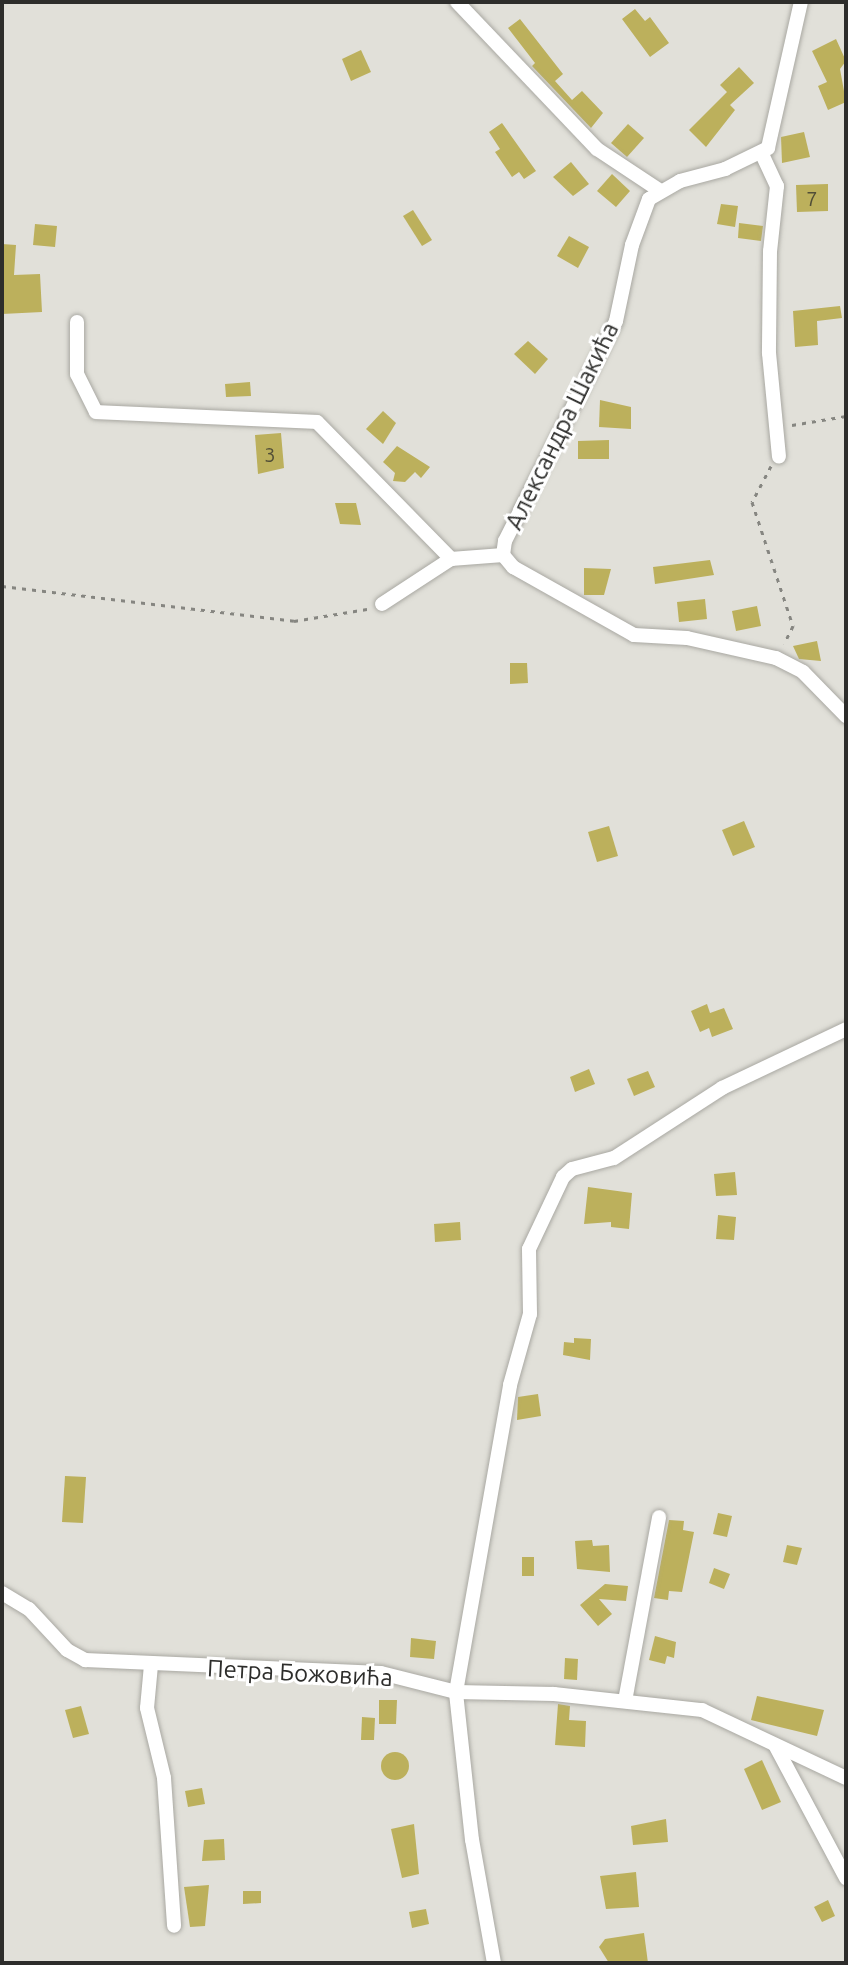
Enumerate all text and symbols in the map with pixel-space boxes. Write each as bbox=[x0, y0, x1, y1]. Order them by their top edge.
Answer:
house number: 7 bbox=[806, 186, 818, 210]
street label: Александра Шакића bbox=[499, 318, 625, 534]
house number: 3 bbox=[264, 442, 276, 466]
street label: Петра Божовића bbox=[207, 1654, 393, 1692]

